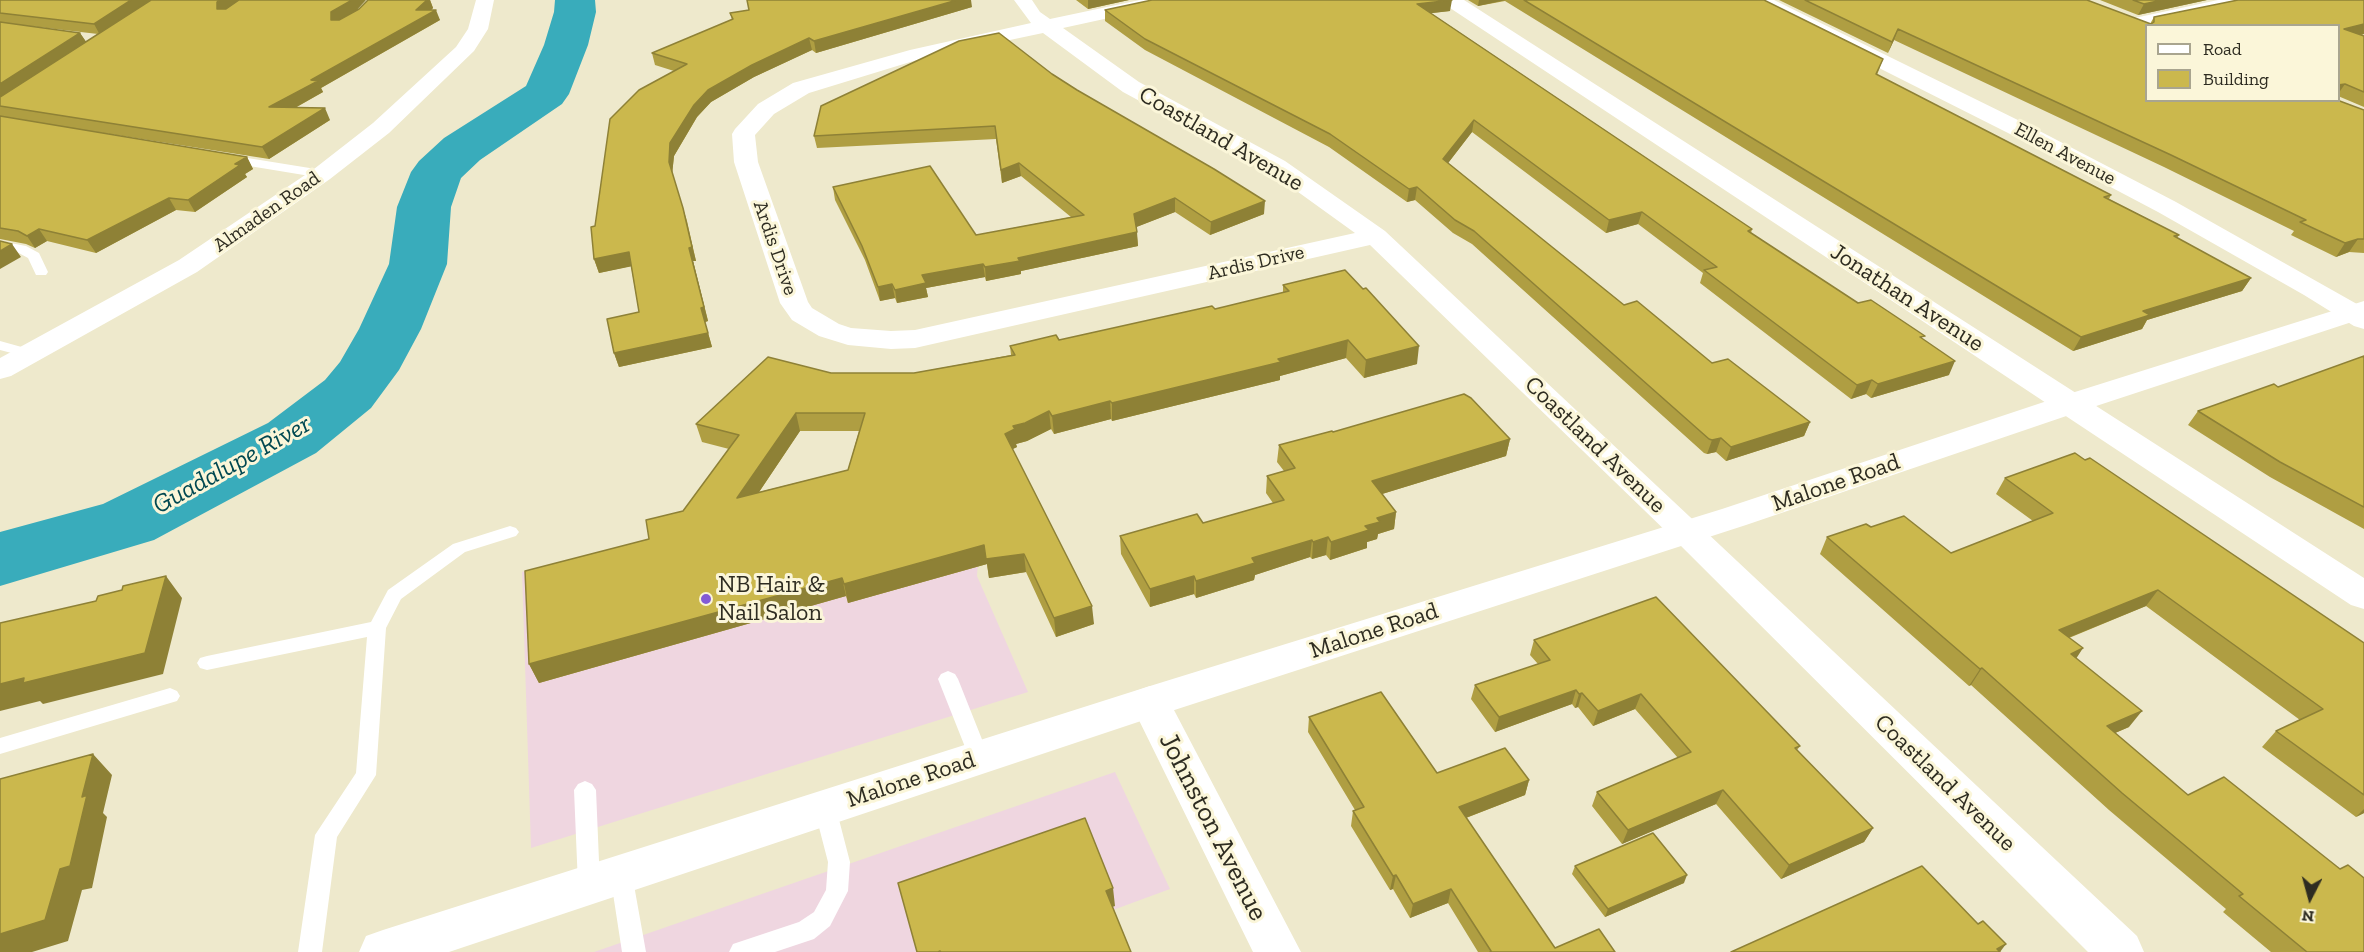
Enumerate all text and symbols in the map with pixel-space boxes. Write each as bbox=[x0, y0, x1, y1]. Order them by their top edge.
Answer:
legend bbox=[2145, 24, 2340, 102]
text: Road bbox=[2203, 38, 2242, 60]
text: Building bbox=[2203, 68, 2269, 90]
street label: Coastland Avenue bbox=[1134, 80, 1308, 198]
street label: Ellen Avenue bbox=[2010, 117, 2120, 191]
street label: Almaden Road bbox=[209, 166, 325, 258]
street label: Ardis Drive bbox=[748, 198, 802, 298]
street label: Jonathan Avenue bbox=[1825, 238, 1989, 358]
street label: Ardis Drive bbox=[1205, 240, 1307, 286]
street label: Coastland Avenue bbox=[1518, 370, 1672, 520]
water label: Guadalupe River bbox=[148, 409, 316, 521]
street label: Malone Road bbox=[1768, 448, 1904, 518]
place label: NB Hair & Nail Salon bbox=[718, 571, 825, 627]
marker: NB Hair & Nail Salon bbox=[699, 592, 713, 606]
street label: Malone Road bbox=[1306, 597, 1442, 665]
street label: Coastland Avenue bbox=[1868, 708, 2022, 858]
street label: Johnston Avenue bbox=[1151, 727, 1275, 927]
street label: Malone Road bbox=[843, 746, 979, 814]
north arrow bbox=[2280, 868, 2340, 928]
text: N bbox=[2301, 906, 2315, 926]

